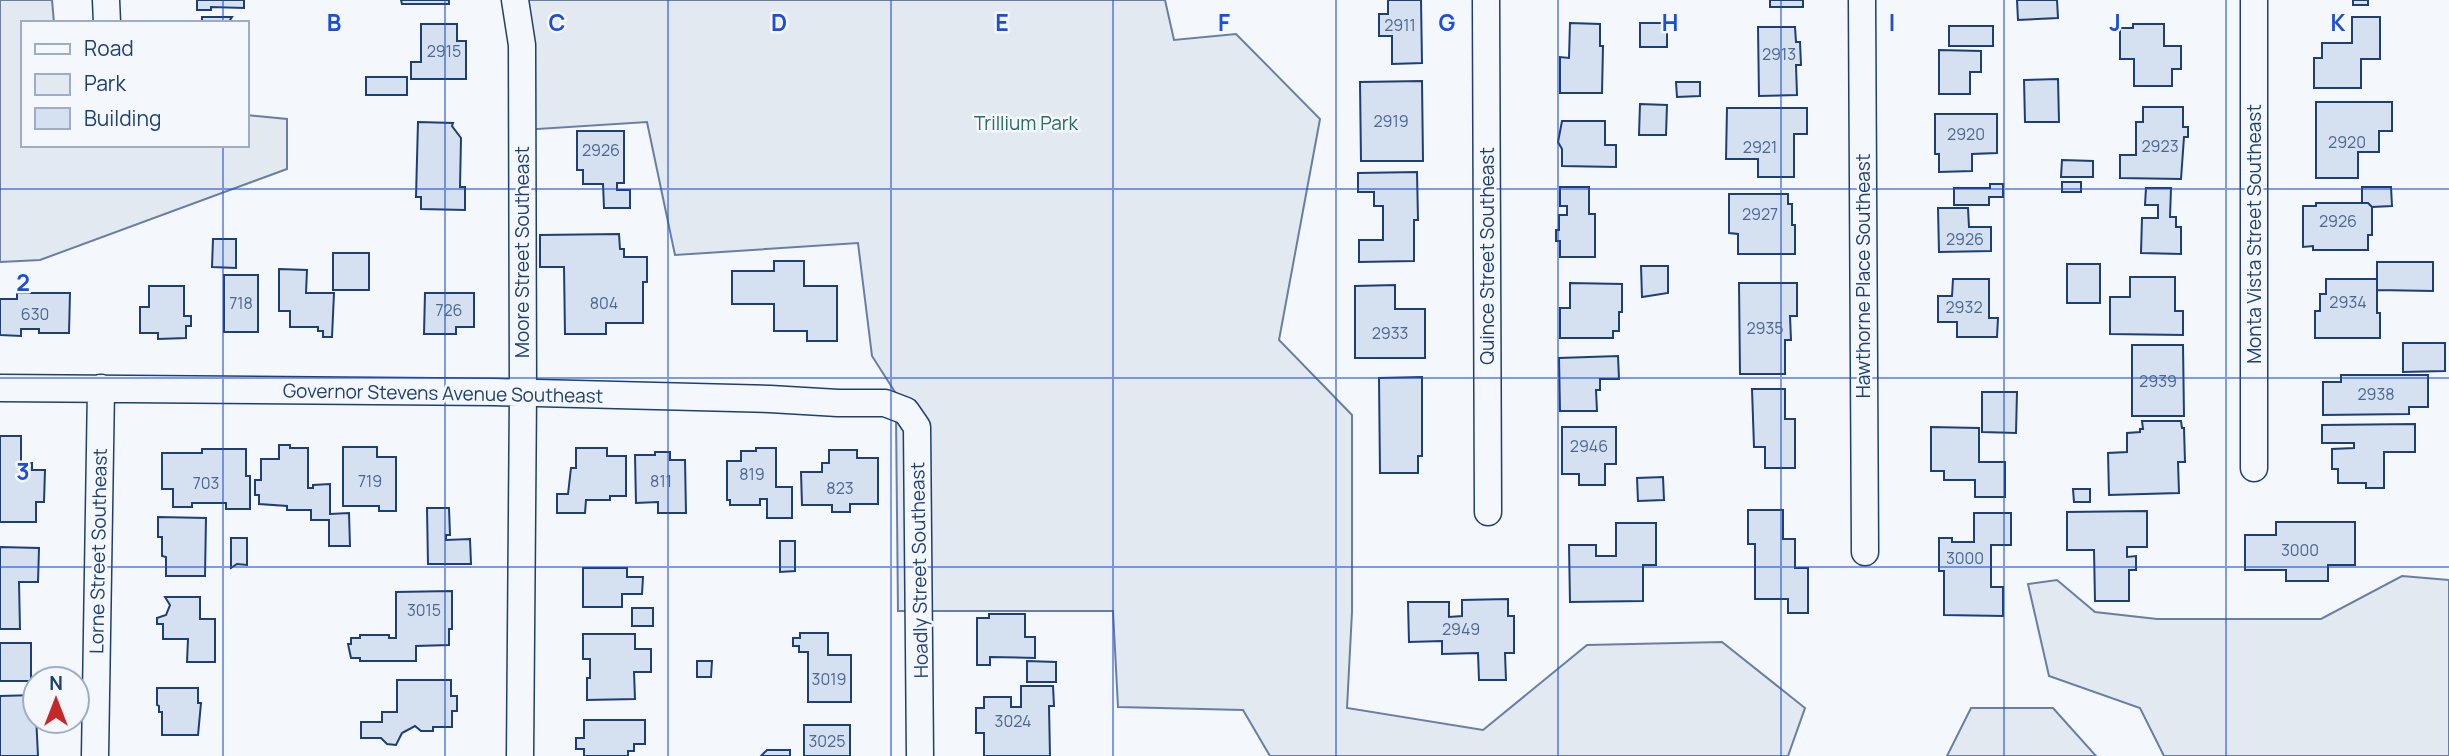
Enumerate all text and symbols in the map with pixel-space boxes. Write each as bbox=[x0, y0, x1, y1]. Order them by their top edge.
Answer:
text: B bbox=[327, 6, 341, 38]
text: C bbox=[549, 6, 566, 38]
text: D bbox=[771, 6, 787, 38]
text: E bbox=[995, 6, 1009, 38]
text: F bbox=[1218, 6, 1230, 38]
text: G bbox=[1439, 6, 1456, 38]
text: H bbox=[1662, 6, 1678, 38]
text: I bbox=[1889, 6, 1895, 38]
text: J bbox=[2109, 6, 2121, 38]
text: K bbox=[2331, 6, 2346, 38]
house number: 2911 bbox=[1384, 14, 1416, 36]
legend bbox=[21, 21, 248, 147]
text: Road bbox=[84, 34, 134, 62]
house number: 2915 bbox=[427, 40, 461, 62]
house number: 2913 bbox=[1762, 43, 1796, 65]
text: Park bbox=[84, 69, 126, 97]
text: Building bbox=[84, 104, 161, 132]
street label: Monta Vista Street Southeast bbox=[2241, 104, 2267, 364]
park label: Trillium Park bbox=[974, 110, 1079, 136]
house number: 2919 bbox=[1373, 110, 1409, 132]
house number: 2920 bbox=[1947, 123, 1985, 145]
house number: 2920 bbox=[2328, 131, 2366, 153]
house number: 2923 bbox=[2141, 135, 2179, 157]
house number: 2921 bbox=[1743, 136, 1777, 158]
house number: 2926 bbox=[582, 139, 620, 161]
street label: Moore Street Southeast bbox=[509, 146, 535, 358]
street label: Quince Street Southeast bbox=[1474, 147, 1500, 365]
street label: Hawthorne Place Southeast bbox=[1850, 154, 1876, 398]
house number: 2927 bbox=[1742, 203, 1778, 225]
house number: 2926 bbox=[2319, 210, 2357, 232]
house number: 2926 bbox=[1946, 228, 1984, 250]
text: 2 bbox=[16, 266, 30, 298]
house number: 2934 bbox=[2329, 291, 2367, 313]
house number: 718 bbox=[229, 292, 253, 314]
house number: 804 bbox=[590, 292, 618, 314]
house number: 2932 bbox=[1945, 296, 1983, 318]
house number: 726 bbox=[435, 299, 463, 321]
house number: 630 bbox=[21, 303, 49, 325]
house number: 2935 bbox=[1746, 317, 1784, 339]
house number: 2933 bbox=[1372, 322, 1408, 344]
house number: 2939 bbox=[2139, 370, 2177, 392]
street label: Governor Stevens Avenue Southeast bbox=[283, 377, 603, 409]
house number: 2938 bbox=[2357, 383, 2395, 405]
house number: 2946 bbox=[1570, 435, 1608, 457]
street label: Lorne Street Southeast bbox=[83, 448, 113, 654]
text: 3 bbox=[16, 455, 30, 487]
street label: Hoadly Street Southeast bbox=[904, 462, 934, 678]
house number: 819 bbox=[739, 463, 765, 485]
house number: 719 bbox=[358, 470, 382, 492]
house number: 811 bbox=[650, 470, 672, 492]
house number: 703 bbox=[193, 472, 219, 494]
house number: 823 bbox=[826, 477, 854, 499]
house number: 3000 bbox=[2281, 539, 2319, 561]
house number: 3000 bbox=[1946, 547, 1984, 569]
house number: 3015 bbox=[407, 599, 441, 621]
house number: 2949 bbox=[1442, 618, 1480, 640]
north arrow bbox=[21, 665, 91, 735]
house number: 3019 bbox=[812, 668, 846, 690]
text: N bbox=[49, 670, 63, 696]
house number: 3024 bbox=[995, 710, 1031, 732]
house number: 3025 bbox=[809, 730, 845, 752]

